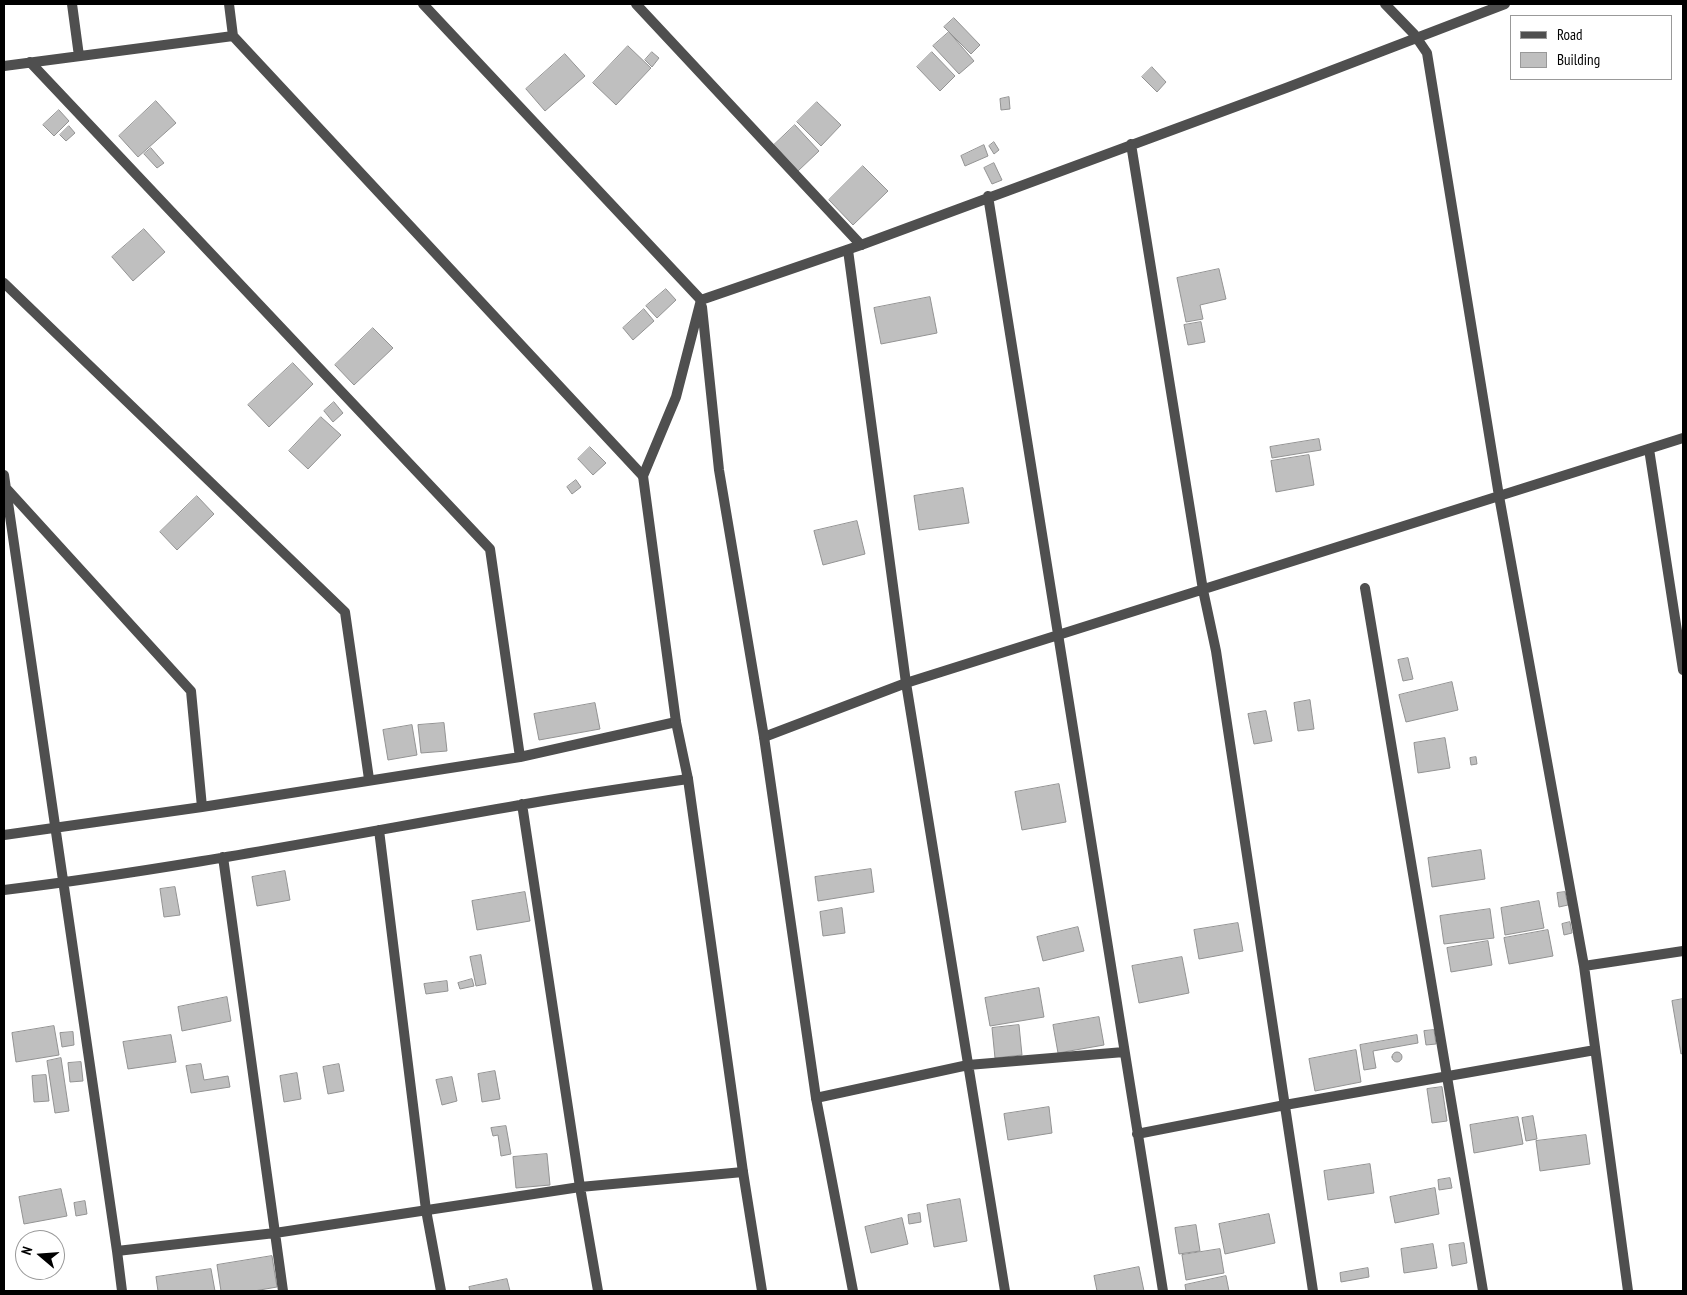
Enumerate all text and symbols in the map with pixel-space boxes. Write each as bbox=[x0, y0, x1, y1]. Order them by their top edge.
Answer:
legend bbox=[1510, 15, 1672, 80]
text: Road bbox=[1557, 25, 1583, 44]
text: Building bbox=[1557, 50, 1600, 69]
north arrow bbox=[15, 1230, 65, 1280]
text: N bbox=[17, 1244, 36, 1257]

